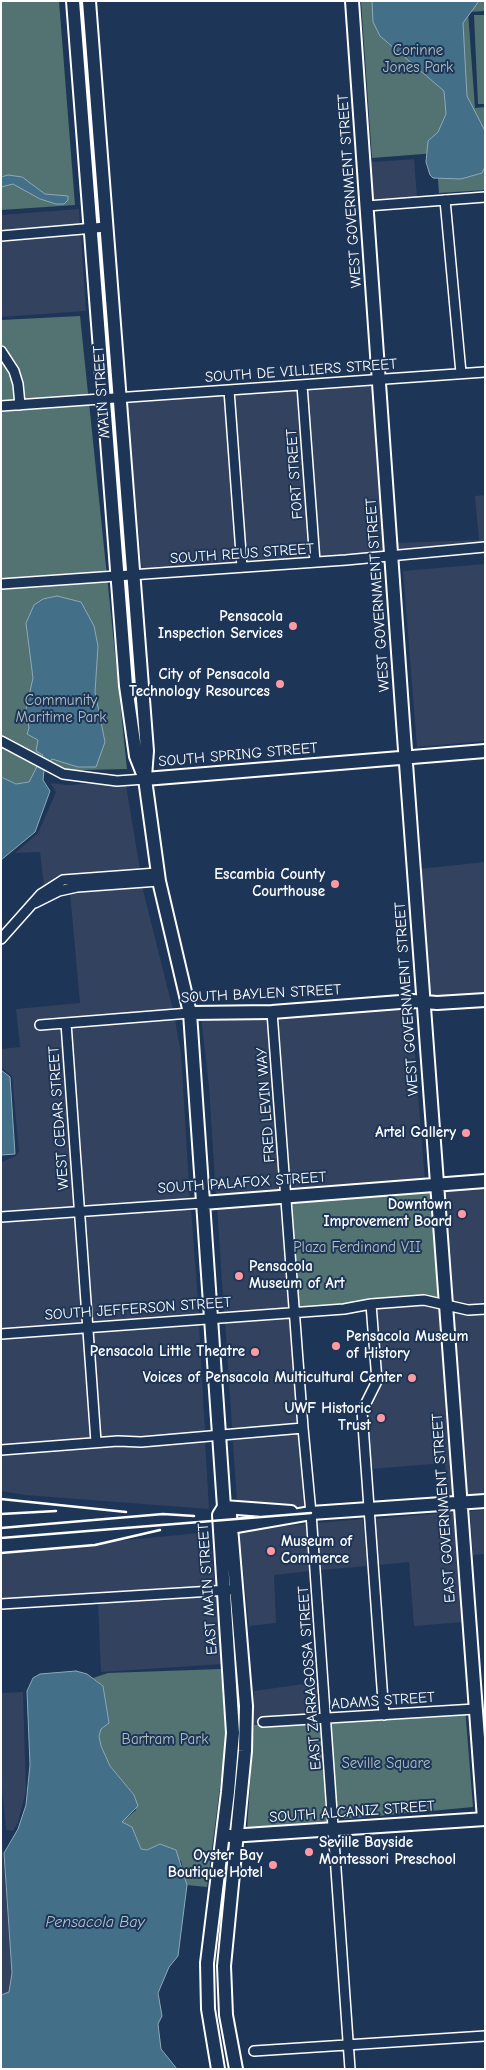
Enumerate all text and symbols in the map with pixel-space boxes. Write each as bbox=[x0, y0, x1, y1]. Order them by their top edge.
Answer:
park label: Corinne Jones Park bbox=[383, 42, 453, 77]
street label: WEST GOVERNMENT STREET bbox=[334, 93, 366, 289]
street label: MAIN STREET bbox=[90, 345, 114, 439]
street label: SOUTH DE VILLIERS STREET bbox=[204, 355, 398, 387]
street label: FORT STREET bbox=[283, 428, 307, 520]
street label: WEST GOVERNMENT STREET bbox=[362, 497, 394, 693]
street label: SOUTH REUS STREET bbox=[169, 540, 315, 568]
place label: Pensacola Inspection Services bbox=[158, 608, 283, 643]
marker: Pensacola Inspection Services bbox=[287, 620, 299, 632]
place label: City of Pensacola Technology Resources bbox=[129, 666, 270, 701]
marker: City of Pensacola Technology Resources bbox=[274, 678, 286, 690]
park label: Community Maritime Park bbox=[15, 692, 107, 727]
street label: SOUTH SPRING STREET bbox=[157, 739, 319, 771]
place label: Escambia County Courthouse bbox=[214, 866, 325, 901]
marker: Escambia County Courthouse bbox=[329, 878, 341, 890]
street label: WEST GOVERNMENT STREET bbox=[391, 901, 423, 1097]
street label: SOUTH BAYLEN STREET bbox=[180, 981, 342, 1007]
street label: WEST CEDAR STREET bbox=[45, 1045, 73, 1191]
street label: FRED LEVIN WAY bbox=[253, 1047, 279, 1163]
place label: Artel Gallery bbox=[375, 1124, 456, 1142]
marker: Artel Gallery bbox=[460, 1127, 472, 1139]
street label: SOUTH PALAFOX STREET bbox=[157, 1168, 327, 1198]
place label: Downtown Improvement Board bbox=[323, 1196, 452, 1231]
marker: Downtown Improvement Board bbox=[456, 1208, 468, 1220]
park label: Plaza Ferdinand VII bbox=[293, 1239, 421, 1257]
place label: Pensacola Museum of Art bbox=[249, 1258, 345, 1293]
marker: Pensacola Museum of Art bbox=[233, 1270, 245, 1282]
street label: SOUTH JEFFERSON STREET bbox=[44, 1294, 232, 1324]
place label: Pensacola Museum of History bbox=[346, 1328, 468, 1363]
marker: Pensacola Museum of History bbox=[330, 1340, 342, 1352]
place label: Pensacola Little Theatre bbox=[90, 1343, 245, 1361]
marker: Pensacola Little Theatre bbox=[249, 1346, 261, 1358]
place label: Voices of Pensacola Multicultural Center bbox=[143, 1369, 402, 1387]
marker: Voices of Pensacola Multicultural Center bbox=[406, 1372, 418, 1384]
place label: UWF Historic Trust bbox=[284, 1400, 371, 1435]
marker: UWF Historic Trust bbox=[375, 1412, 387, 1424]
street label: EAST GOVERNMENT STREET bbox=[428, 1413, 460, 1603]
street label: EAST MAIN STREET bbox=[194, 1523, 222, 1655]
place label: Museum of Commerce bbox=[281, 1533, 352, 1568]
marker: Museum of Commerce bbox=[265, 1545, 277, 1557]
street label: EAST ZARRAGOSSA STREET bbox=[295, 1585, 325, 1771]
street label: ADAMS STREET bbox=[331, 1688, 435, 1714]
park label: Bartram Park bbox=[122, 1731, 208, 1749]
park label: Seville Square bbox=[341, 1755, 431, 1773]
street label: SOUTH ALCANIZ STREET bbox=[269, 1797, 435, 1827]
place label: Seville Bayside Montessori Preschool bbox=[319, 1834, 456, 1869]
marker: Seville Bayside Montessori Preschool bbox=[303, 1846, 315, 1858]
place label: Oyster Bay Boutique Hotel bbox=[168, 1847, 263, 1882]
marker: Oyster Bay Boutique Hotel bbox=[267, 1859, 279, 1871]
water label: Pensacola Bay bbox=[45, 1912, 145, 1932]

